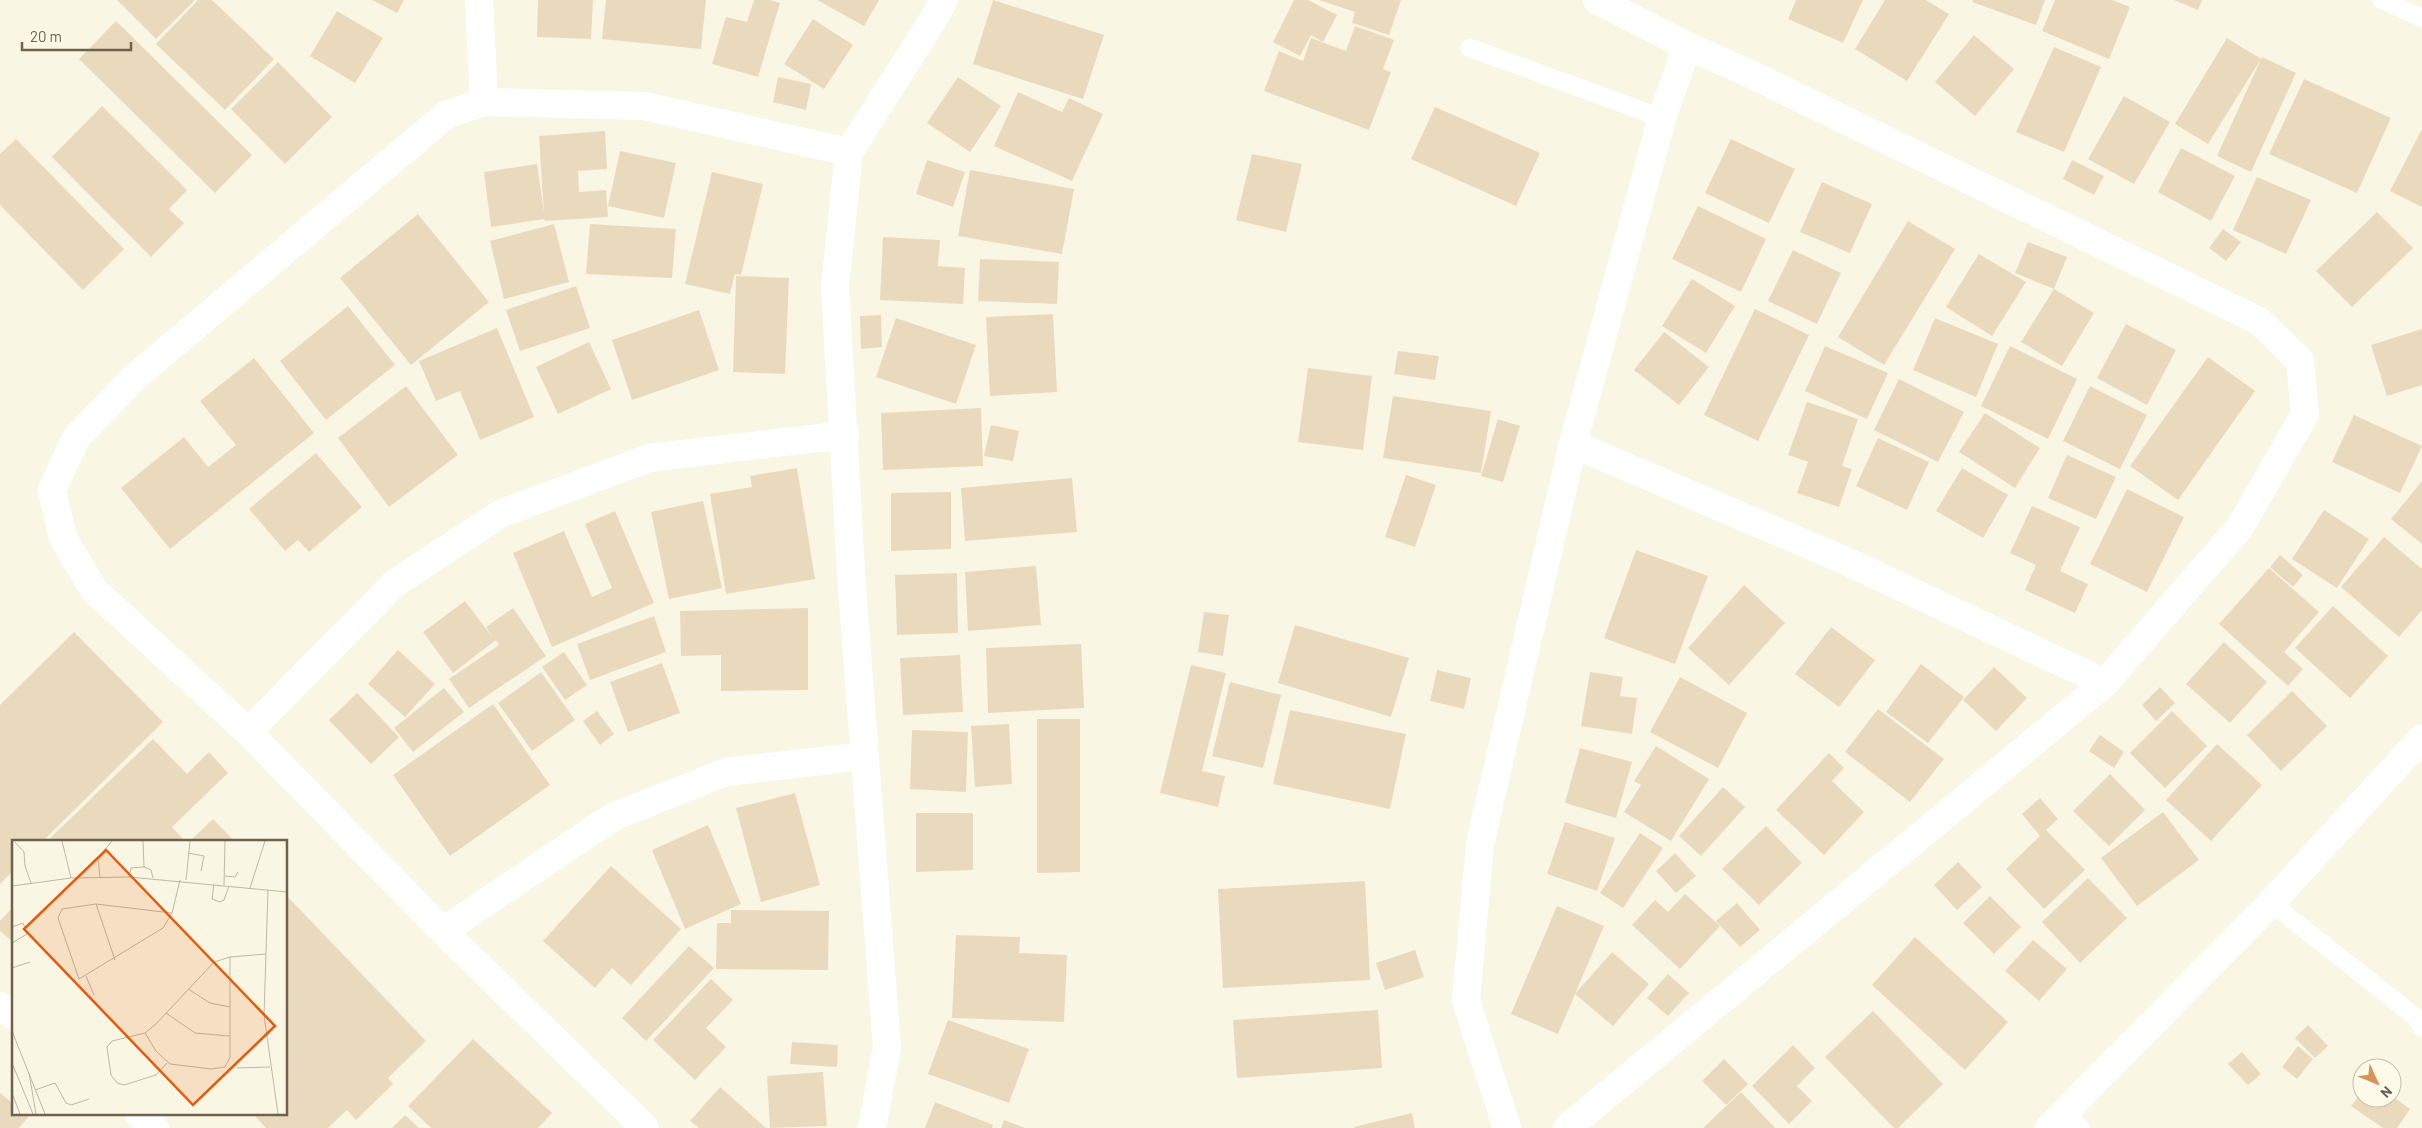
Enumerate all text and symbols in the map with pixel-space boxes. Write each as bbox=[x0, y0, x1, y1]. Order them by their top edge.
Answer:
scale bar bbox=[22, 20, 131, 52]
text: 20 m bbox=[30, 27, 62, 45]
inset map bbox=[12, 840, 288, 1116]
north arrow bbox=[2352, 1058, 2402, 1108]
text: N bbox=[2377, 1083, 2396, 1102]

